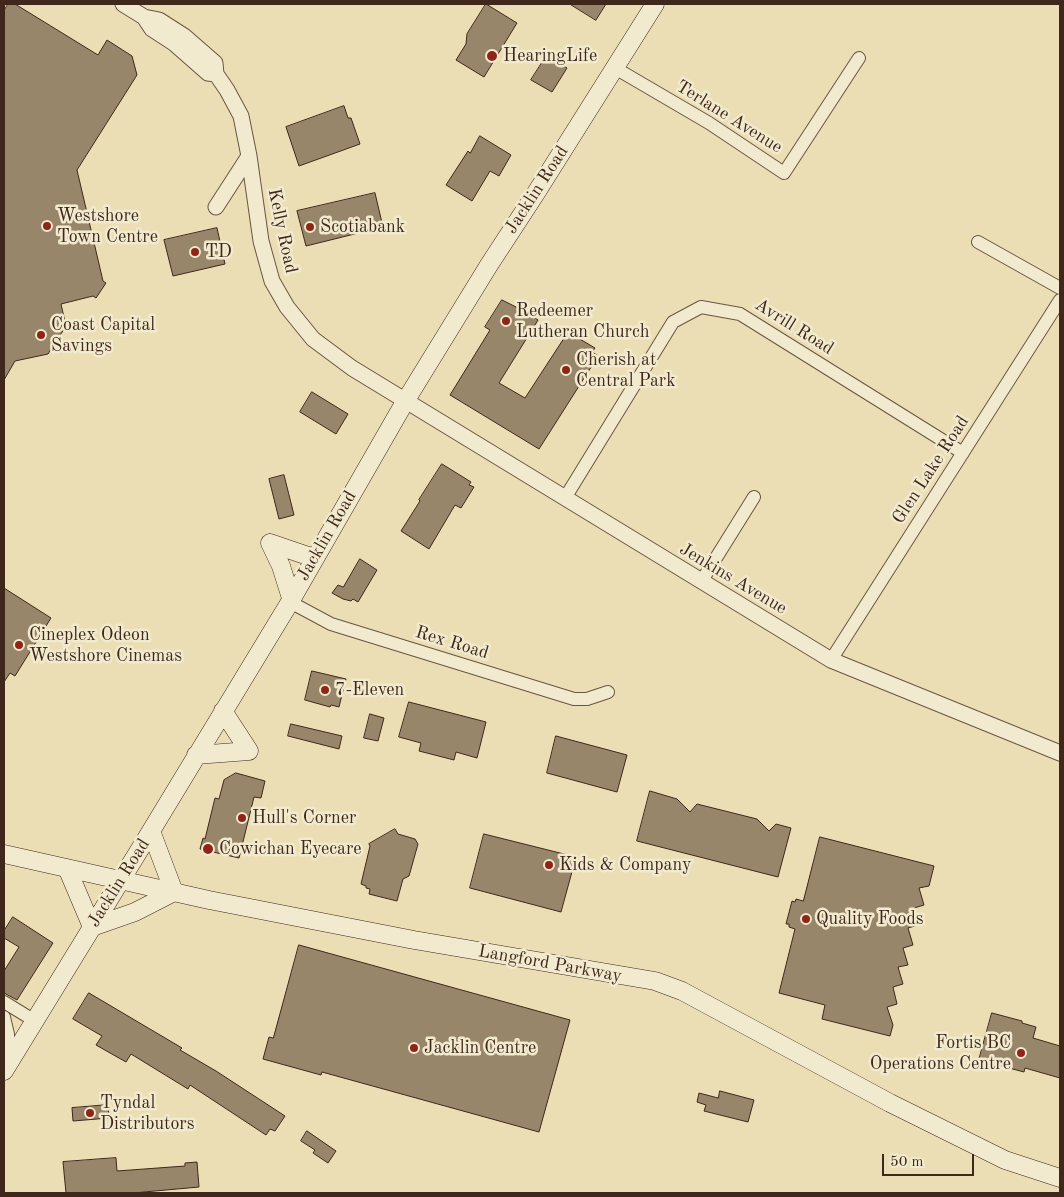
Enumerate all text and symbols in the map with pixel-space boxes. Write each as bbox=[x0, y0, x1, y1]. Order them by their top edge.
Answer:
place label: HearingLife bbox=[503, 45, 597, 67]
marker: HearingLife bbox=[485, 49, 499, 63]
street label: Terlane Avenue bbox=[672, 76, 786, 158]
street label: Jacklin Road bbox=[501, 142, 573, 238]
street label: Kelly Road bbox=[262, 187, 302, 275]
place label: Westshore Town Centre bbox=[57, 205, 158, 248]
place label: Scotiabank bbox=[320, 216, 405, 238]
marker: Westshore Town Centre bbox=[41, 220, 53, 232]
marker: Scotiabank bbox=[304, 221, 316, 233]
place label: TD bbox=[205, 241, 232, 263]
marker: TD bbox=[189, 246, 201, 258]
street label: Avrill Road bbox=[750, 294, 838, 360]
place label: Redeemer Lutheran Church bbox=[516, 300, 650, 342]
place label: Coast Capital Savings bbox=[51, 314, 155, 356]
marker: Redeemer Lutheran Church bbox=[500, 315, 512, 327]
marker: Coast Capital Savings bbox=[35, 329, 47, 341]
place label: Cherish at Central Park bbox=[576, 349, 676, 392]
marker: Cherish at Central Park bbox=[560, 364, 572, 376]
street label: Glen Lake Road bbox=[888, 412, 974, 528]
street label: Jacklin Road bbox=[293, 487, 361, 585]
street label: Jenkins Avenue bbox=[675, 538, 791, 620]
street label: Rex Road bbox=[413, 622, 491, 664]
place label: Cineplex Odeon Westshore Cinemas bbox=[29, 624, 182, 666]
marker: Cineplex Odeon Westshore Cinemas bbox=[13, 639, 25, 651]
place label: 7-Eleven bbox=[335, 679, 404, 701]
marker: 7-Eleven bbox=[319, 684, 331, 696]
place label: Hull's Corner bbox=[252, 807, 356, 829]
marker: Hull's Corner bbox=[236, 812, 248, 824]
street label: Jacklin Road bbox=[83, 835, 155, 931]
place label: Cowichan Eyecare bbox=[219, 838, 362, 860]
marker: Cowichan Eyecare bbox=[201, 842, 215, 856]
place label: Kids & Company bbox=[559, 854, 692, 876]
marker: Kids & Company bbox=[543, 859, 555, 871]
place label: Quality Foods bbox=[816, 908, 924, 930]
marker: Quality Foods bbox=[800, 913, 812, 925]
street label: Langford Parkway bbox=[476, 941, 624, 987]
place label: Fortis BC Operations Centre bbox=[870, 1032, 1011, 1074]
place label: Jacklin Centre bbox=[424, 1037, 536, 1059]
marker: Jacklin Centre bbox=[408, 1042, 420, 1054]
marker: Fortis BC Operations Centre bbox=[1015, 1047, 1027, 1059]
place label: Tyndal Distributors bbox=[100, 1092, 194, 1134]
marker: Tyndal Distributors bbox=[84, 1107, 96, 1119]
scale bar bbox=[884, 1144, 976, 1176]
text: 50 m bbox=[890, 1155, 924, 1170]

